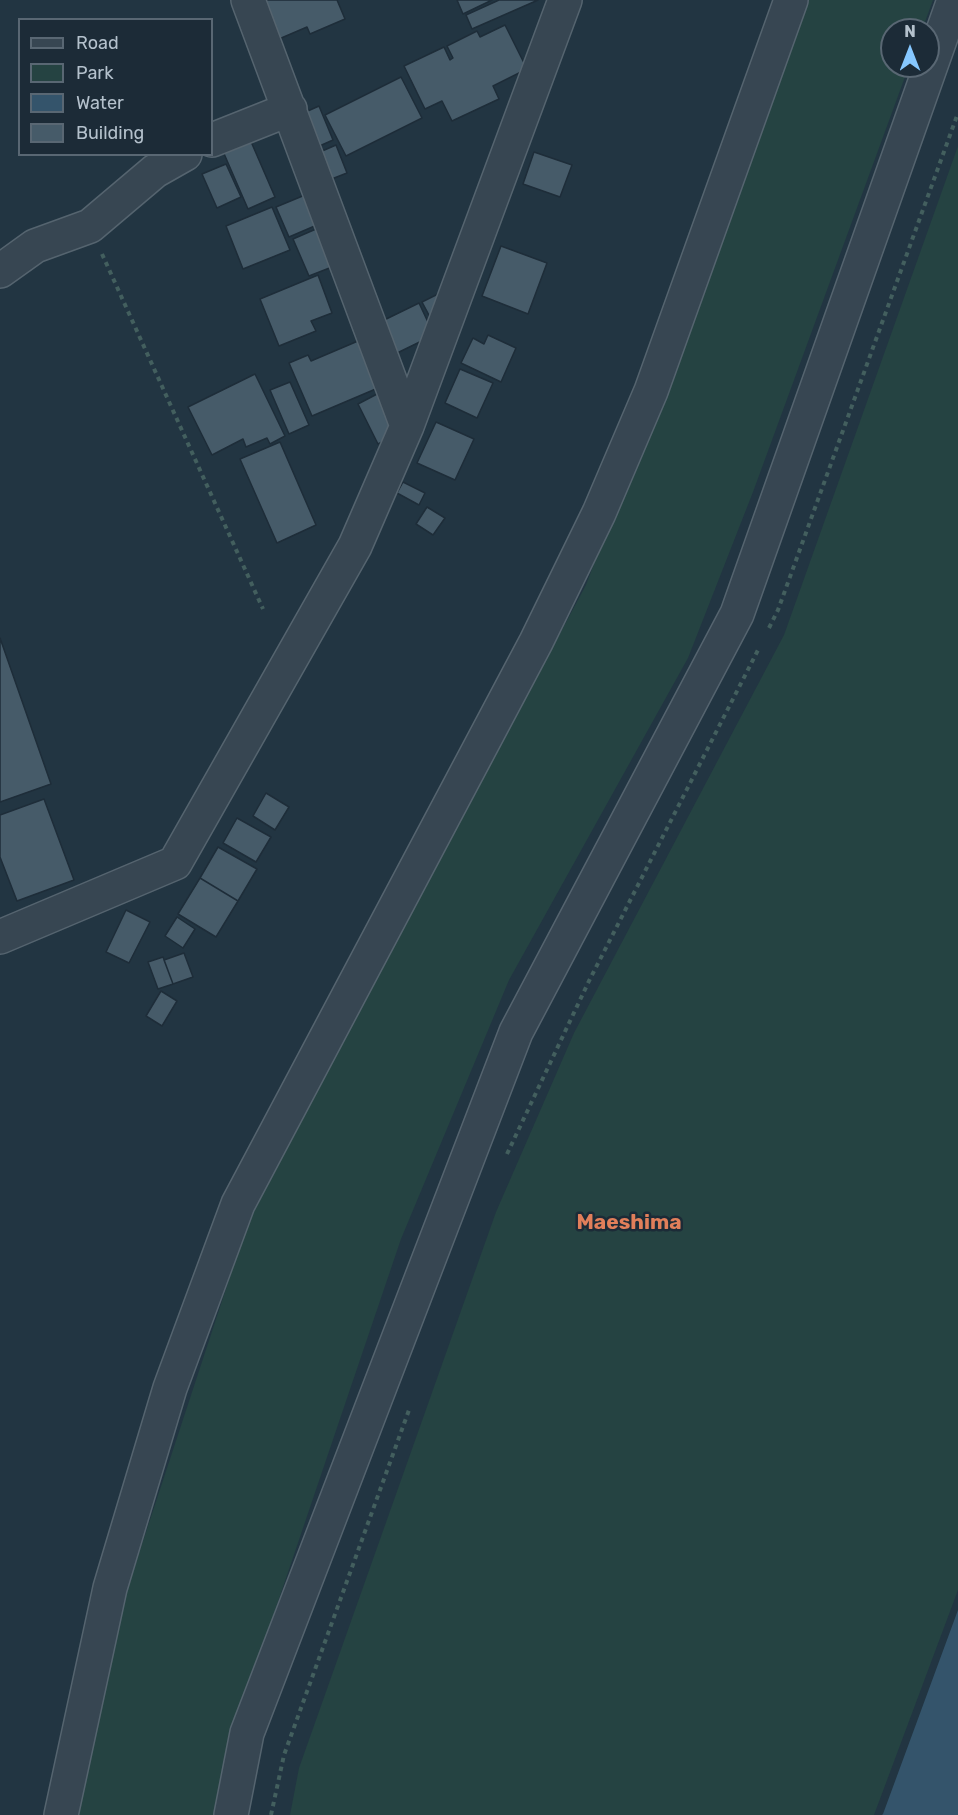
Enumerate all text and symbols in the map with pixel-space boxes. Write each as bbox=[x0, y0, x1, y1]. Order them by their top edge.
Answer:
legend bbox=[18, 18, 213, 156]
north arrow bbox=[880, 18, 940, 78]
text: N bbox=[904, 22, 916, 41]
text: Road bbox=[76, 32, 119, 54]
text: Park bbox=[76, 62, 113, 84]
text: Water bbox=[76, 92, 124, 114]
text: Building bbox=[76, 122, 144, 144]
district label: Maeshima bbox=[576, 1210, 682, 1236]

